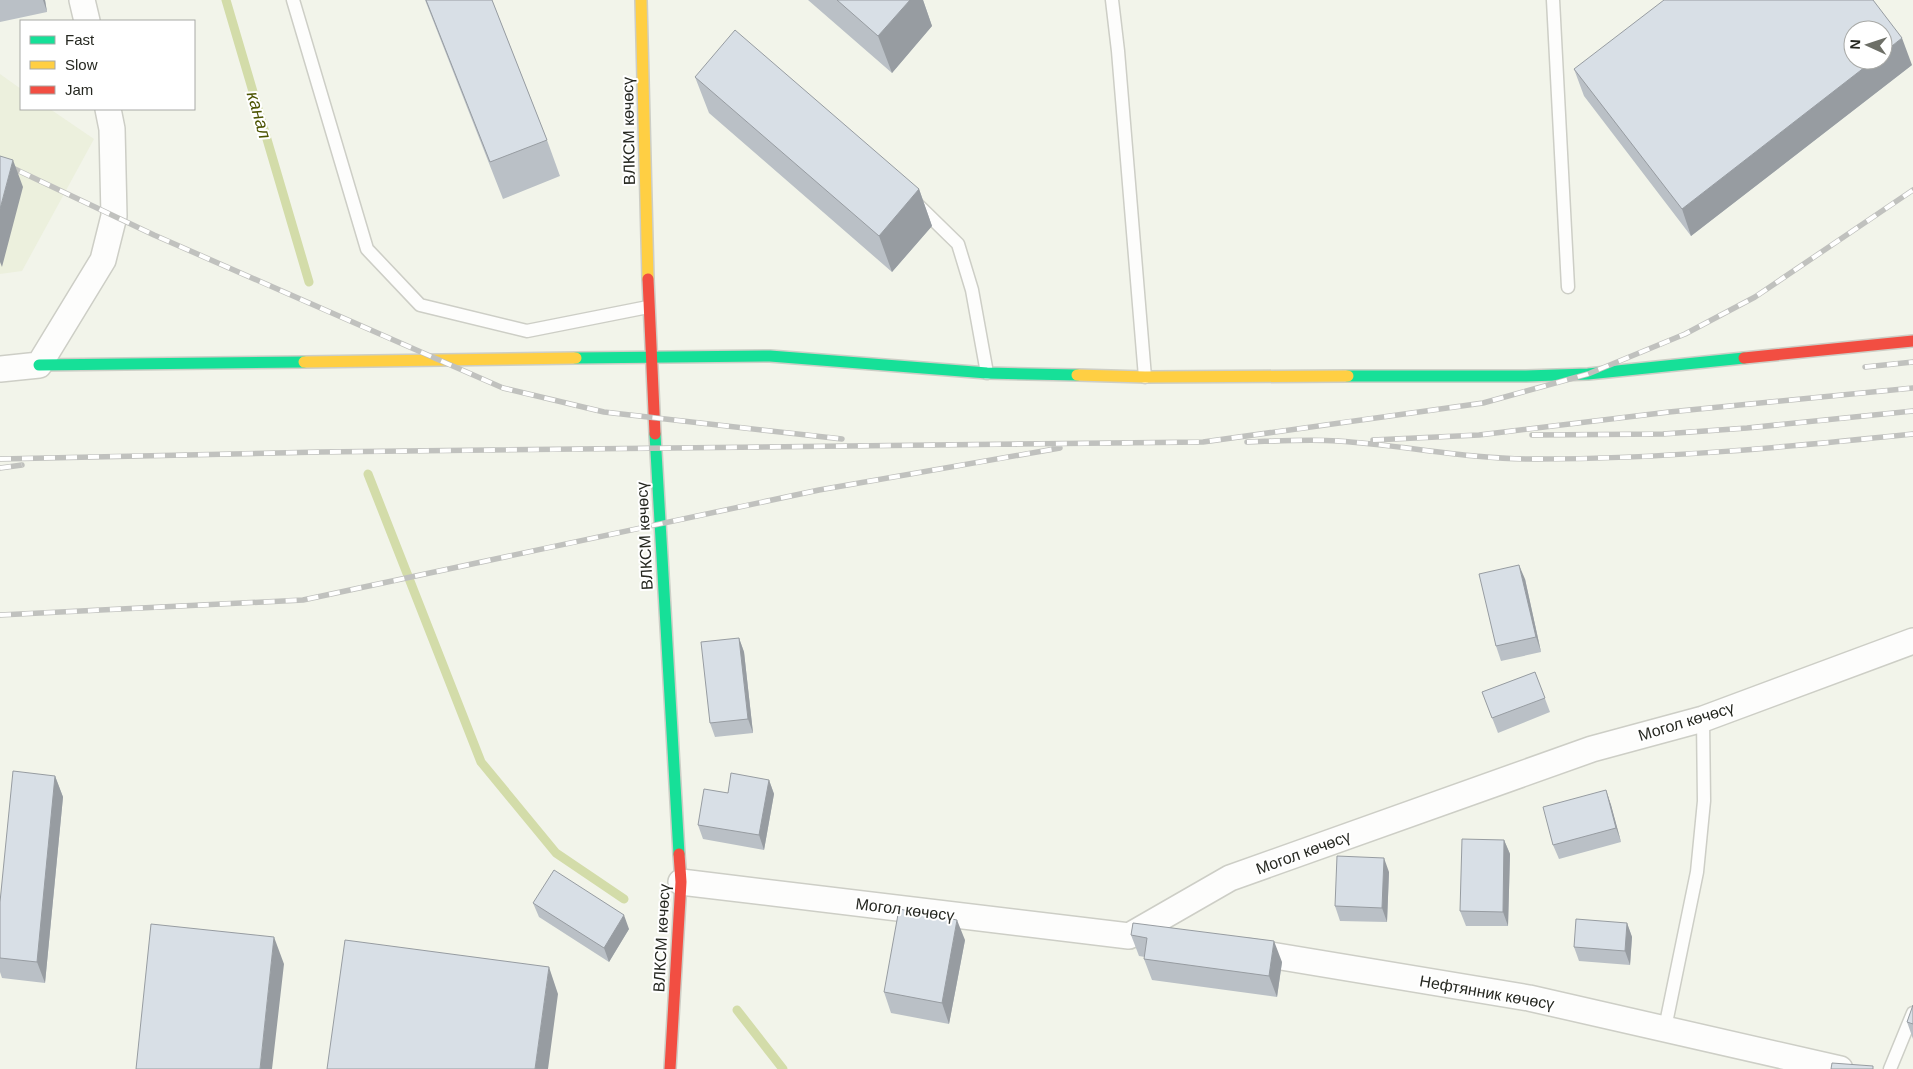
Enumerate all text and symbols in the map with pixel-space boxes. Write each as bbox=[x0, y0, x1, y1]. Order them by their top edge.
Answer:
legend bbox=[20, 20, 195, 110]
north arrow bbox=[1843, 20, 1893, 70]
text: Fast bbox=[65, 31, 95, 48]
text: N bbox=[1847, 39, 1863, 50]
text: Slow bbox=[65, 56, 98, 73]
street label: ВЛКСМ көчөсү bbox=[619, 77, 638, 185]
text: Jam bbox=[65, 81, 93, 98]
water label: канал bbox=[243, 89, 275, 141]
street label: ВЛКСМ көчөсү bbox=[633, 481, 656, 591]
street label: Могол көчөсү bbox=[1636, 699, 1736, 744]
street label: Могол көчөсү bbox=[1254, 827, 1353, 877]
street label: ВЛКСМ көчөсү bbox=[650, 883, 673, 993]
street label: Могол көчөсү bbox=[855, 895, 955, 924]
street label: Нефтянник көчөсү bbox=[1418, 972, 1556, 1013]

